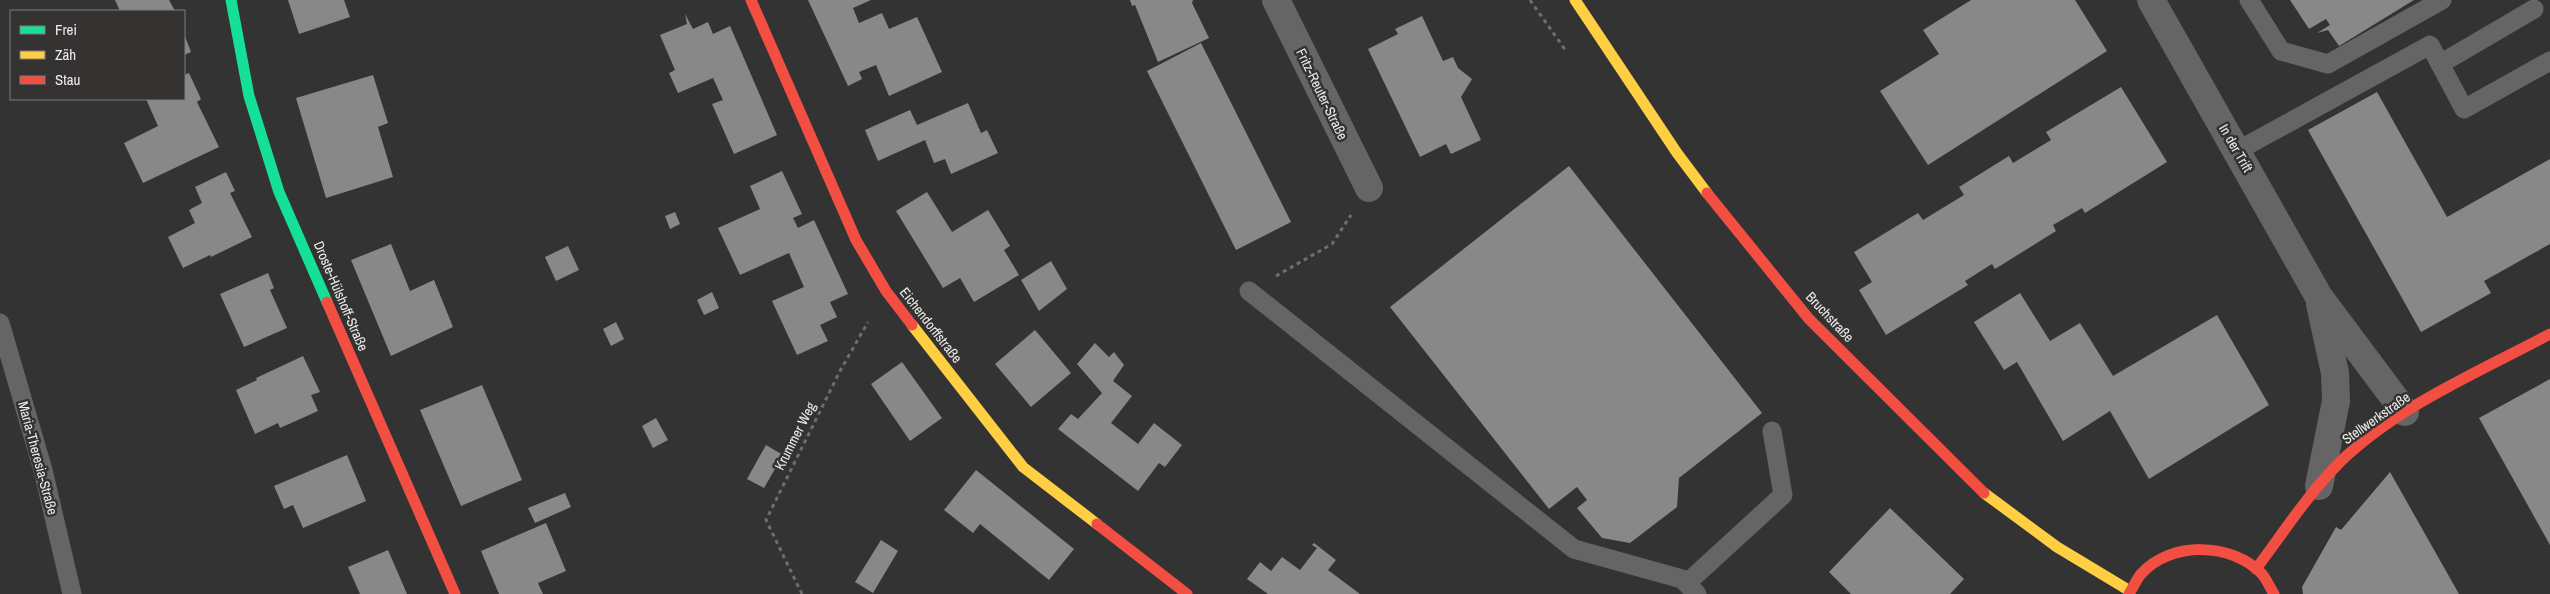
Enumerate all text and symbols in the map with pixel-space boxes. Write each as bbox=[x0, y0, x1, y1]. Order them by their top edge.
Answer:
legend bbox=[10, 10, 185, 100]
text: Frei bbox=[55, 19, 77, 40]
text: Zäh bbox=[55, 44, 76, 65]
street label: Fritz-Reuter-Straße bbox=[1292, 45, 1352, 143]
text: Stau bbox=[55, 69, 80, 90]
street label: In der Trift bbox=[2215, 121, 2257, 175]
street label: Droste-Hülshoff-Straße bbox=[310, 238, 372, 354]
street label: Eichendorffstraße bbox=[896, 284, 966, 366]
street label: Bruchstraße bbox=[1802, 288, 1858, 346]
street label: Stellwerkstraße bbox=[2338, 388, 2414, 448]
street label: Krummer Weg bbox=[770, 398, 820, 473]
street label: Maria-Theresia-Straße bbox=[14, 399, 62, 517]

